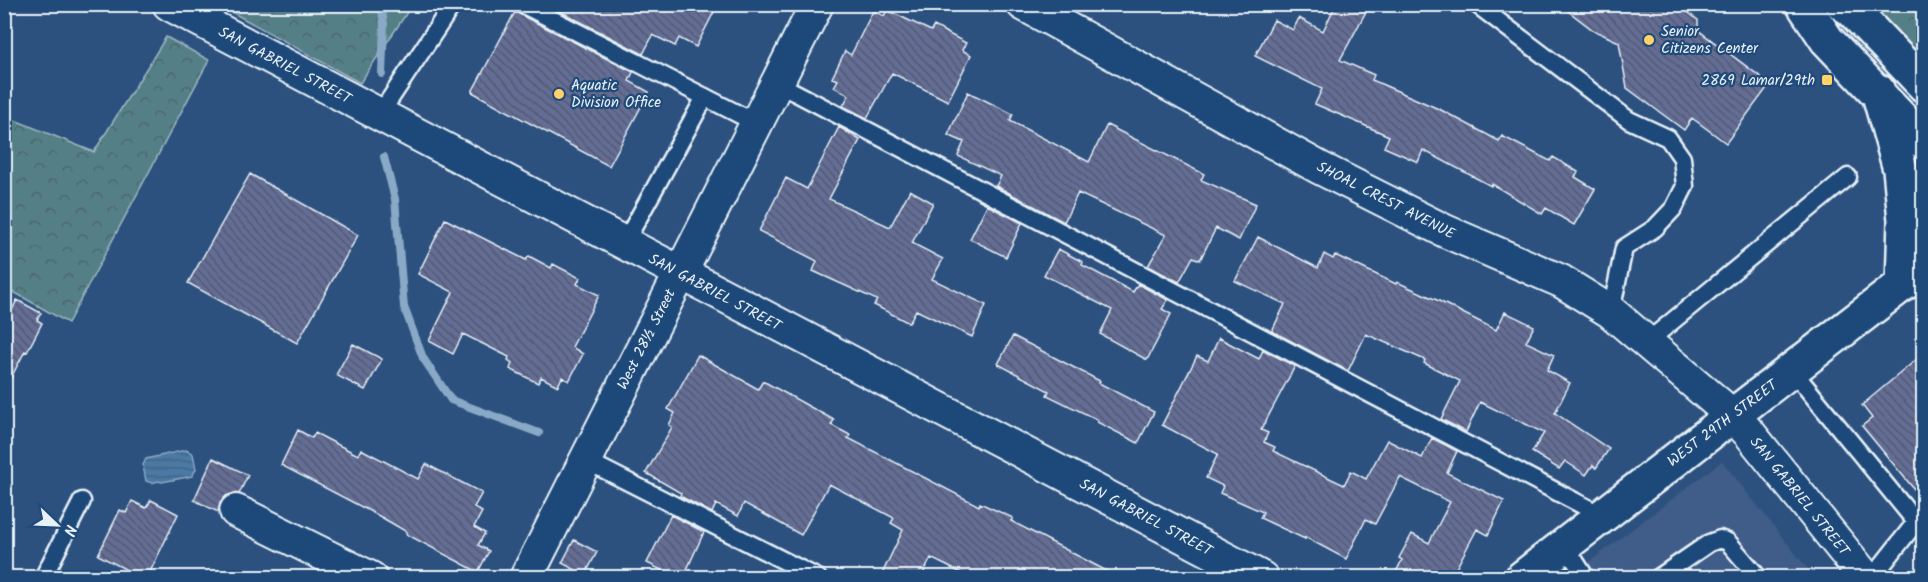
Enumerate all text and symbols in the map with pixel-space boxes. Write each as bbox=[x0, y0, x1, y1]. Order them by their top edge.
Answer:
place label: Senior Citizens Center bbox=[1661, 20, 1759, 61]
street label: SAN GABRIEL STREET bbox=[214, 21, 357, 112]
marker: Senior Citizens Center bbox=[1642, 33, 1656, 47]
place label: 2869 Lamar/29th bbox=[1701, 69, 1815, 93]
marker: 2869 Lamar/29th bbox=[1820, 73, 1834, 87]
place label: Aquatic Division Office bbox=[571, 74, 661, 115]
marker: Aquatic Division Office bbox=[552, 87, 566, 101]
street label: SHOAL CREST AVENUE bbox=[1312, 156, 1460, 247]
street label: SAN GABRIEL STREET bbox=[644, 248, 787, 339]
street label: West 28½ Street bbox=[611, 285, 683, 394]
street label: WEST 29TH STREET bbox=[1662, 373, 1784, 473]
street label: SAN GABRIEL STREET bbox=[1743, 432, 1856, 563]
street label: SAN GABRIEL STREET bbox=[1075, 473, 1218, 564]
north arrow bbox=[27, 495, 87, 555]
text: N bbox=[56, 521, 83, 540]

